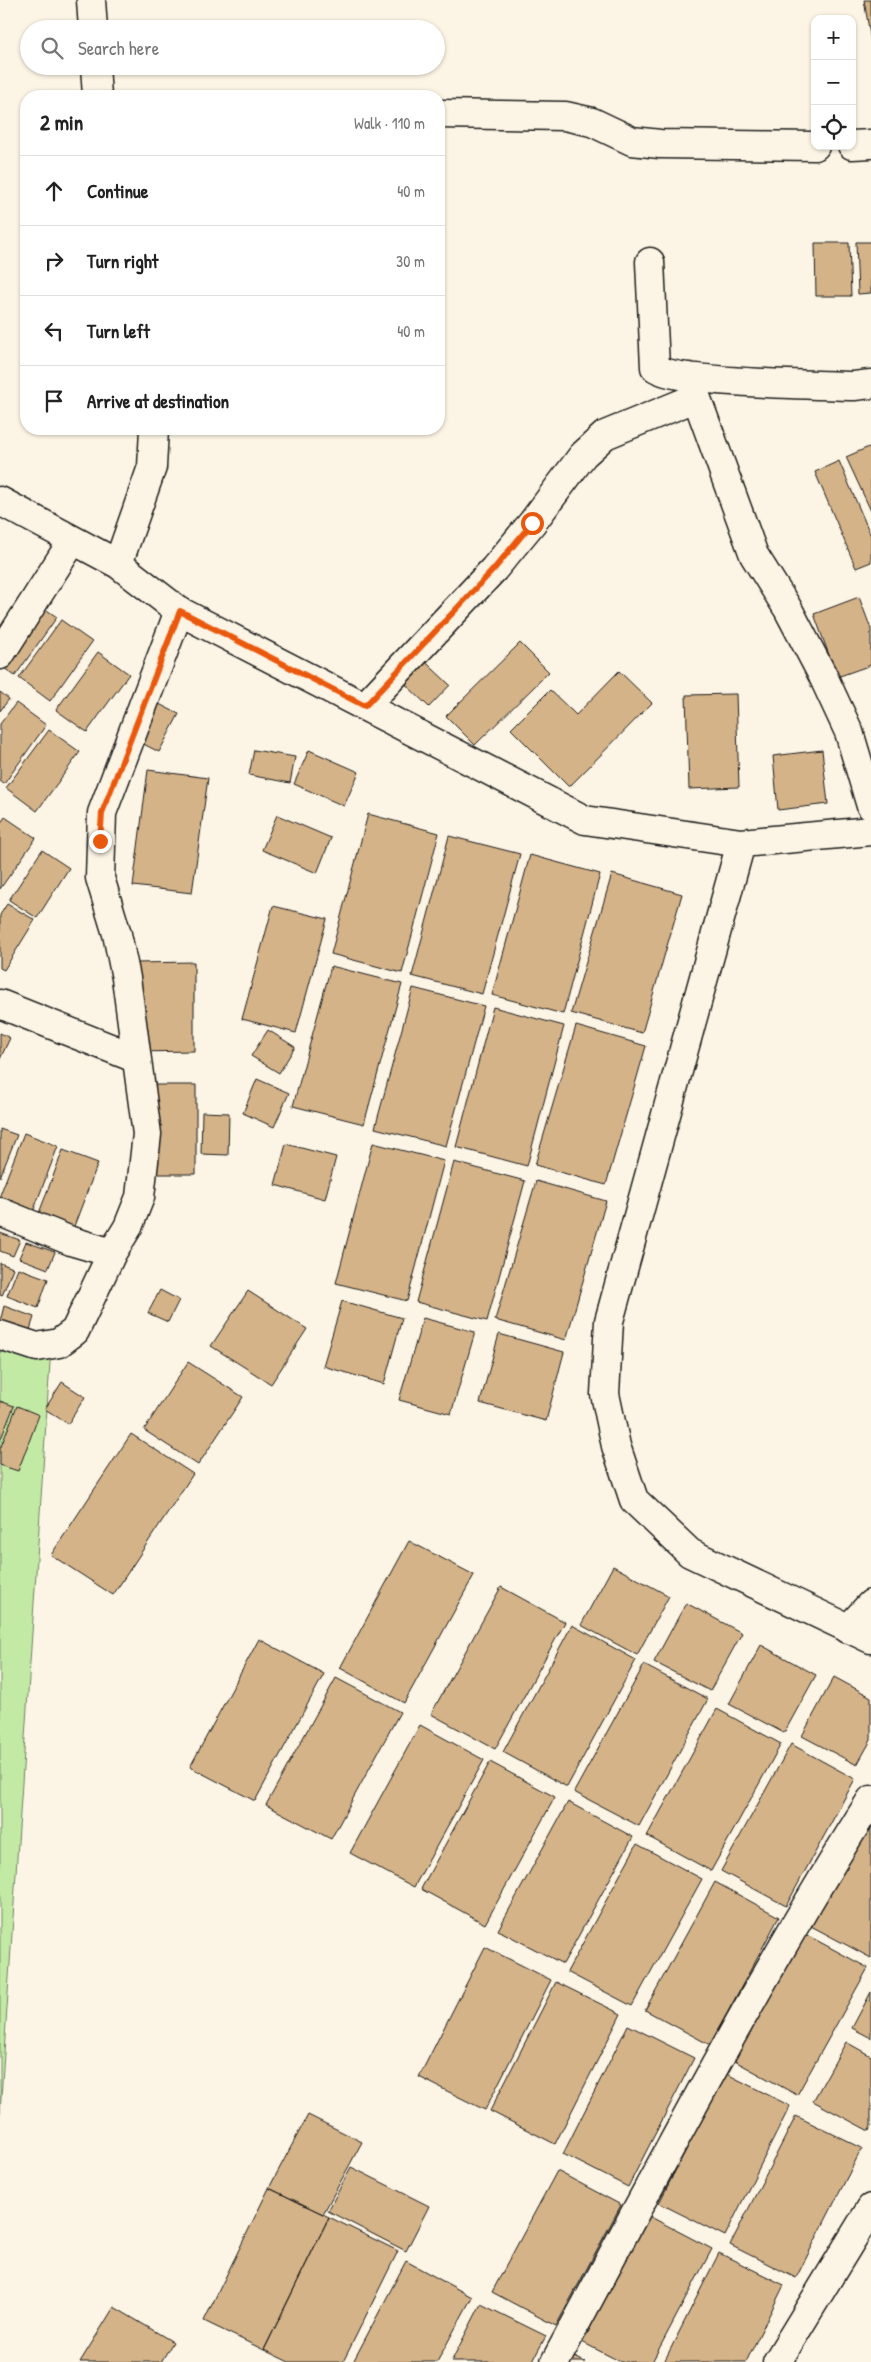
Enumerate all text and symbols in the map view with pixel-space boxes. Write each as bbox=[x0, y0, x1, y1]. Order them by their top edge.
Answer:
map controls bbox=[811, 15, 856, 150]
button: + bbox=[811, 15, 856, 60]
search box bbox=[20, 20, 445, 75]
icon: search bbox=[38, 34, 66, 62]
text: Search here bbox=[78, 35, 159, 61]
button: − bbox=[811, 60, 856, 105]
button: locate bbox=[811, 105, 856, 150]
text: 2 min bbox=[40, 108, 83, 137]
text: Walk · 110 m bbox=[354, 112, 425, 134]
icon: ahead bbox=[40, 177, 68, 205]
text: Continue bbox=[87, 178, 148, 204]
text: 40 m bbox=[397, 180, 425, 202]
icon: right bbox=[40, 247, 68, 275]
text: Turn right bbox=[87, 248, 158, 274]
text: 30 m bbox=[396, 250, 425, 272]
icon: left bbox=[40, 317, 68, 345]
text: Turn left bbox=[87, 318, 150, 344]
text: 40 m bbox=[397, 320, 425, 342]
icon: arrive bbox=[40, 387, 68, 415]
text: Arrive at destination bbox=[87, 388, 229, 414]
route start bbox=[521, 512, 544, 535]
route end bbox=[89, 830, 112, 853]

